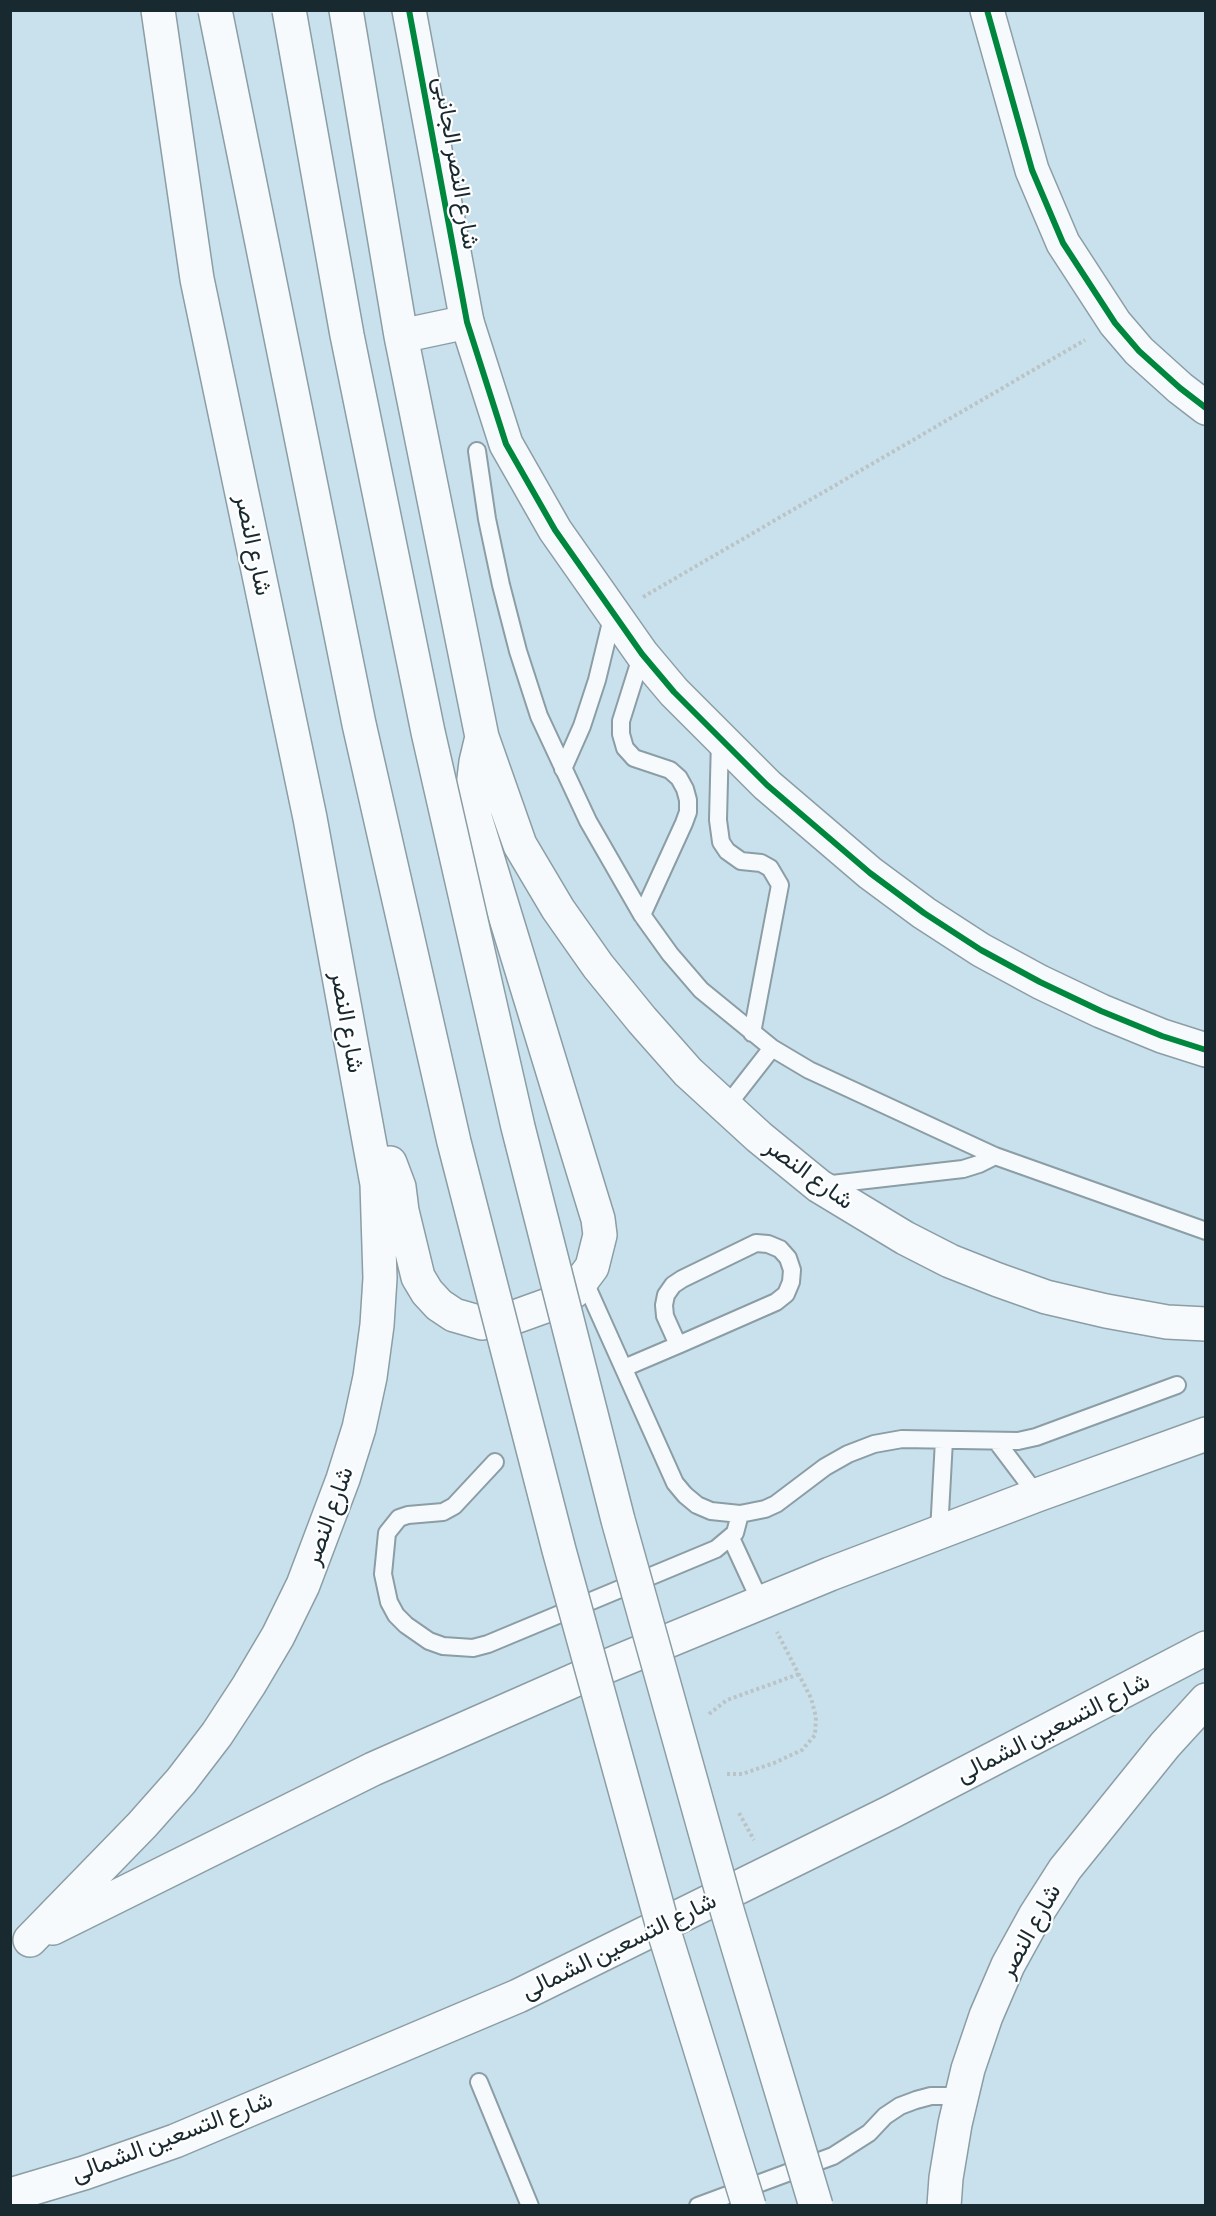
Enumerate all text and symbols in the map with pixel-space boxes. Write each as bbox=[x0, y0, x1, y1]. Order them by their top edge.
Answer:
street label: شارع النصر الجانبى bbox=[427, 74, 485, 252]
street label: شارع النصر bbox=[228, 492, 278, 598]
street label: شارع النصر bbox=[324, 969, 370, 1075]
street label: شارع النصر bbox=[759, 1132, 859, 1216]
street label: شارع النصر bbox=[298, 1463, 360, 1569]
street label: شارع التسعين الشمالى bbox=[951, 1667, 1155, 1789]
street label: شارع النصر bbox=[993, 1879, 1067, 1983]
street label: شارع التسعين الشمالى bbox=[517, 1886, 721, 2006]
street label: شارع التسعين الشمالى bbox=[67, 2085, 277, 2189]

